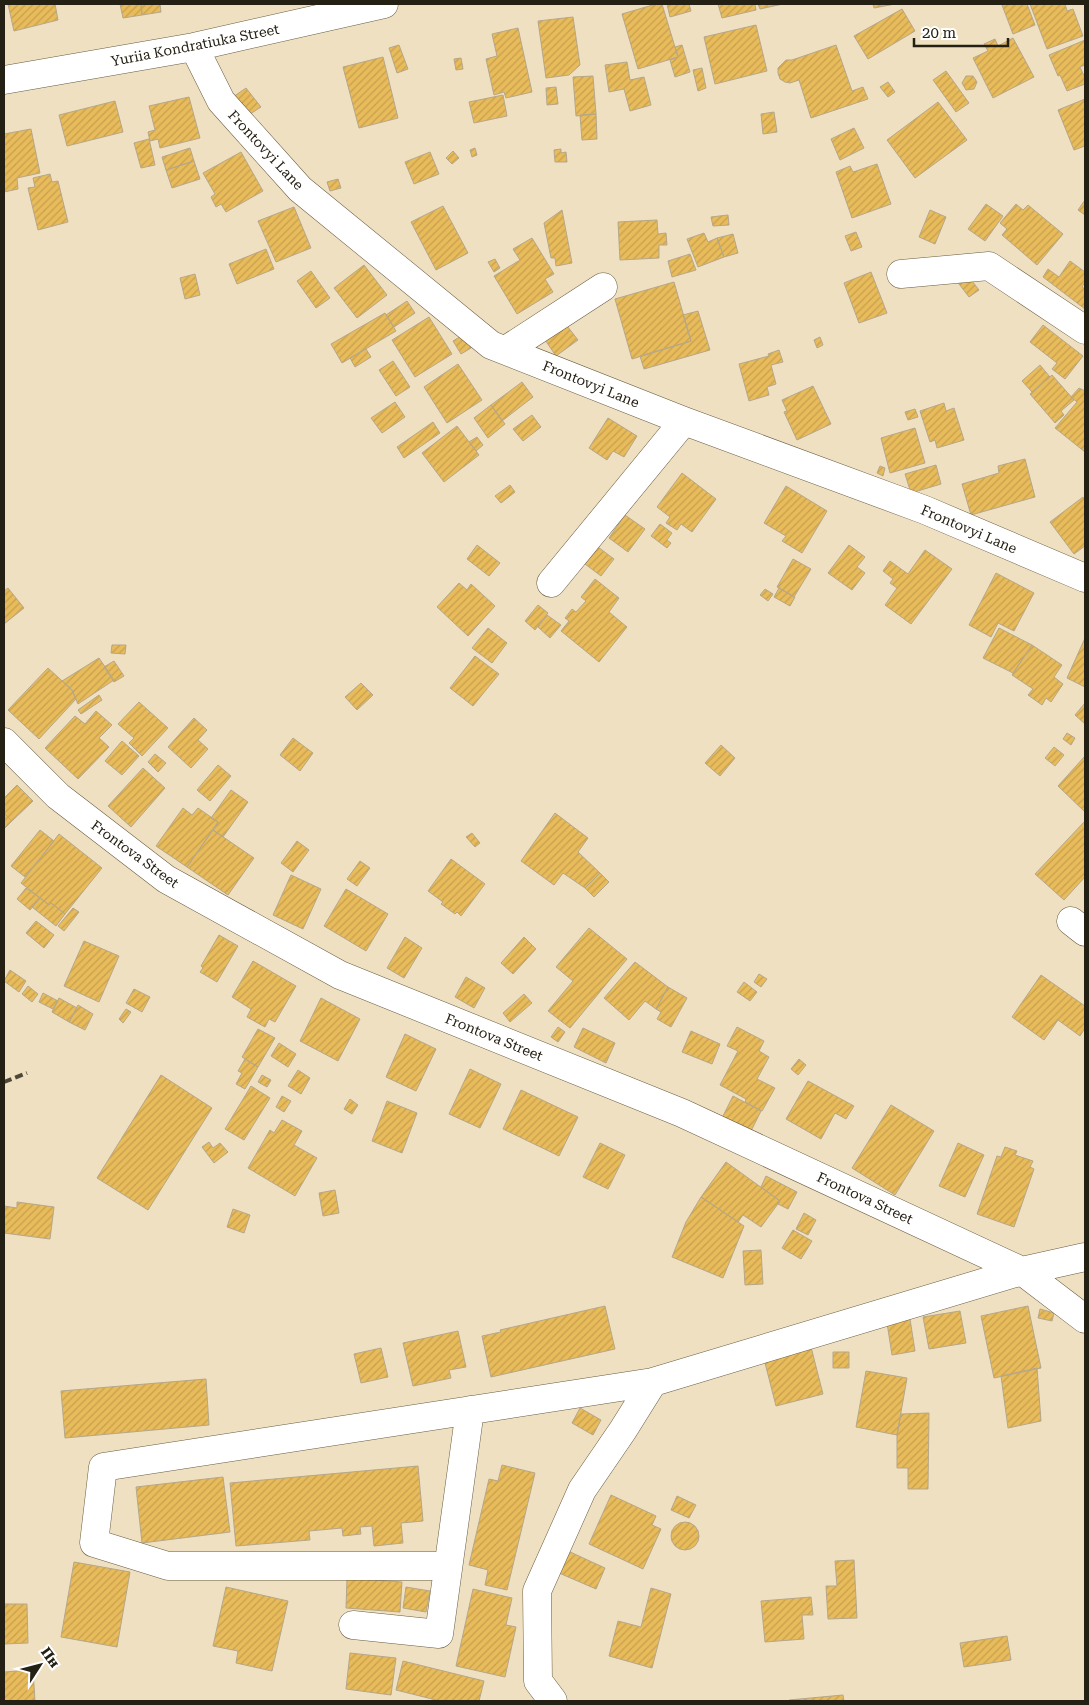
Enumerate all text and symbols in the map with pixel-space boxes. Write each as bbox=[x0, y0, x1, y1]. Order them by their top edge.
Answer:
scale bar bbox=[914, 15, 1008, 47]
street label: Yuriia Kondratiuka Street bbox=[109, 21, 281, 69]
text: 20 m bbox=[922, 24, 957, 42]
street label: Frontovyi Lane bbox=[225, 107, 307, 193]
street label: Frontovyi Lane bbox=[540, 357, 642, 411]
street label: Frontovyi Lane bbox=[919, 502, 1020, 557]
street label: Frontova Street bbox=[88, 817, 182, 891]
street label: Frontova Street bbox=[443, 1010, 545, 1064]
street label: Frontova Street bbox=[814, 1169, 916, 1227]
north arrow bbox=[15, 1640, 65, 1690]
text: Пн bbox=[38, 1644, 63, 1671]

